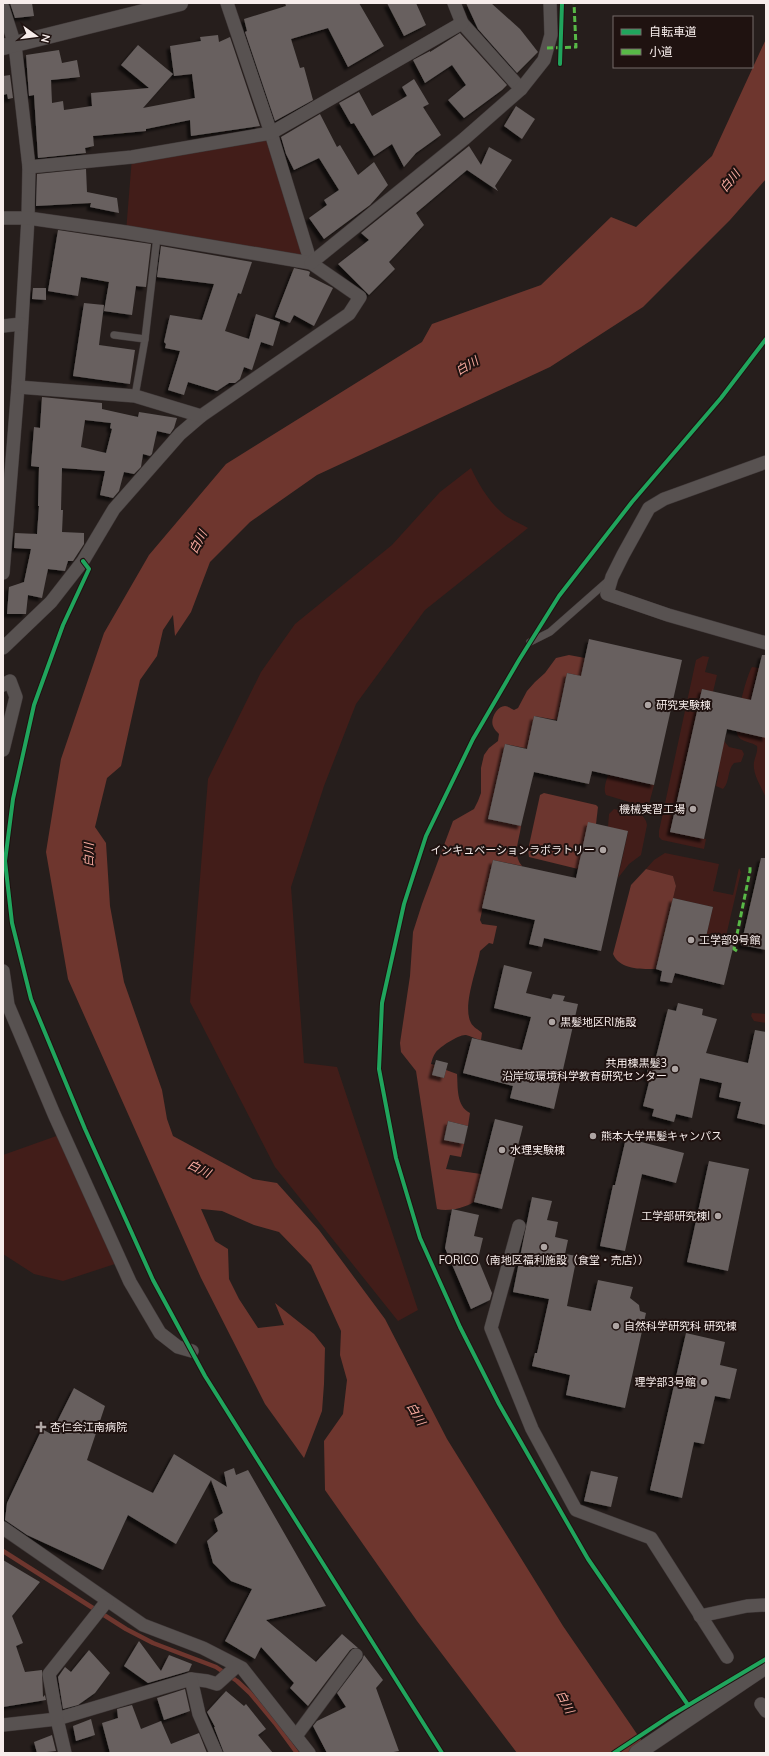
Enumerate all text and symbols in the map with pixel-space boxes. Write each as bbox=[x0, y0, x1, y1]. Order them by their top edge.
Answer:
north arrow bbox=[16, 16, 56, 56]
legend bbox=[613, 16, 753, 68]
text: 自転車道 bbox=[649, 24, 697, 40]
text: N bbox=[37, 32, 53, 44]
text: 小道 bbox=[649, 44, 673, 60]
water label: 白川 bbox=[716, 165, 745, 195]
water label: 白川 bbox=[453, 352, 483, 379]
water label: 白川 bbox=[185, 526, 212, 556]
place label: 研究実験棟 bbox=[656, 698, 711, 713]
marker: 研究実験棟 bbox=[643, 700, 653, 710]
place label: 機械実習工場 bbox=[619, 802, 685, 817]
marker: 機械実習工場 bbox=[688, 804, 698, 814]
water label: 白川 bbox=[81, 841, 97, 867]
place label: インキュベーションラボラトリー bbox=[430, 843, 595, 858]
marker: インキュベーションラボラトリー bbox=[598, 845, 608, 855]
place label: 工学部9号館 bbox=[699, 933, 761, 948]
marker: 工学部9号館 bbox=[686, 935, 696, 945]
place label: 黒髪地区RI施設 bbox=[560, 1015, 636, 1030]
marker: 黒髪地区RI施設 bbox=[547, 1017, 557, 1027]
place label: 共用棟黒髪3 沿岸域環境科学教育研究センター bbox=[502, 1056, 667, 1084]
marker: 共用棟黒髪3 沿岸域環境科学教育研究センター bbox=[670, 1064, 680, 1074]
place label: 熊本大学黒髪キャンパス bbox=[601, 1129, 722, 1144]
marker: 熊本大学黒髪キャンパス bbox=[588, 1131, 598, 1141]
place label: 水理実験棟 bbox=[510, 1143, 565, 1158]
marker: 水理実験棟 bbox=[497, 1145, 507, 1155]
water label: 白川 bbox=[185, 1157, 215, 1182]
place label: 工学部研究棟I bbox=[641, 1209, 710, 1224]
marker: 工学部研究棟I bbox=[713, 1211, 723, 1221]
marker: FORICO（南地区福利施設（食堂・売店）） bbox=[539, 1242, 549, 1252]
place label: FORICO（南地区福利施設（食堂・売店）） bbox=[439, 1253, 649, 1268]
place label: 自然科学研究科 研究棟 bbox=[624, 1319, 737, 1334]
marker: 自然科学研究科 研究棟 bbox=[611, 1321, 621, 1331]
place label: 理学部3号館 bbox=[634, 1375, 696, 1390]
marker: 理学部3号館 bbox=[699, 1377, 709, 1387]
water label: 白川 bbox=[403, 1400, 430, 1430]
place label: 杏仁会江南病院 bbox=[50, 1420, 127, 1435]
marker: 杏仁会江南病院 bbox=[35, 1421, 47, 1433]
water label: 白川 bbox=[552, 1688, 578, 1718]

